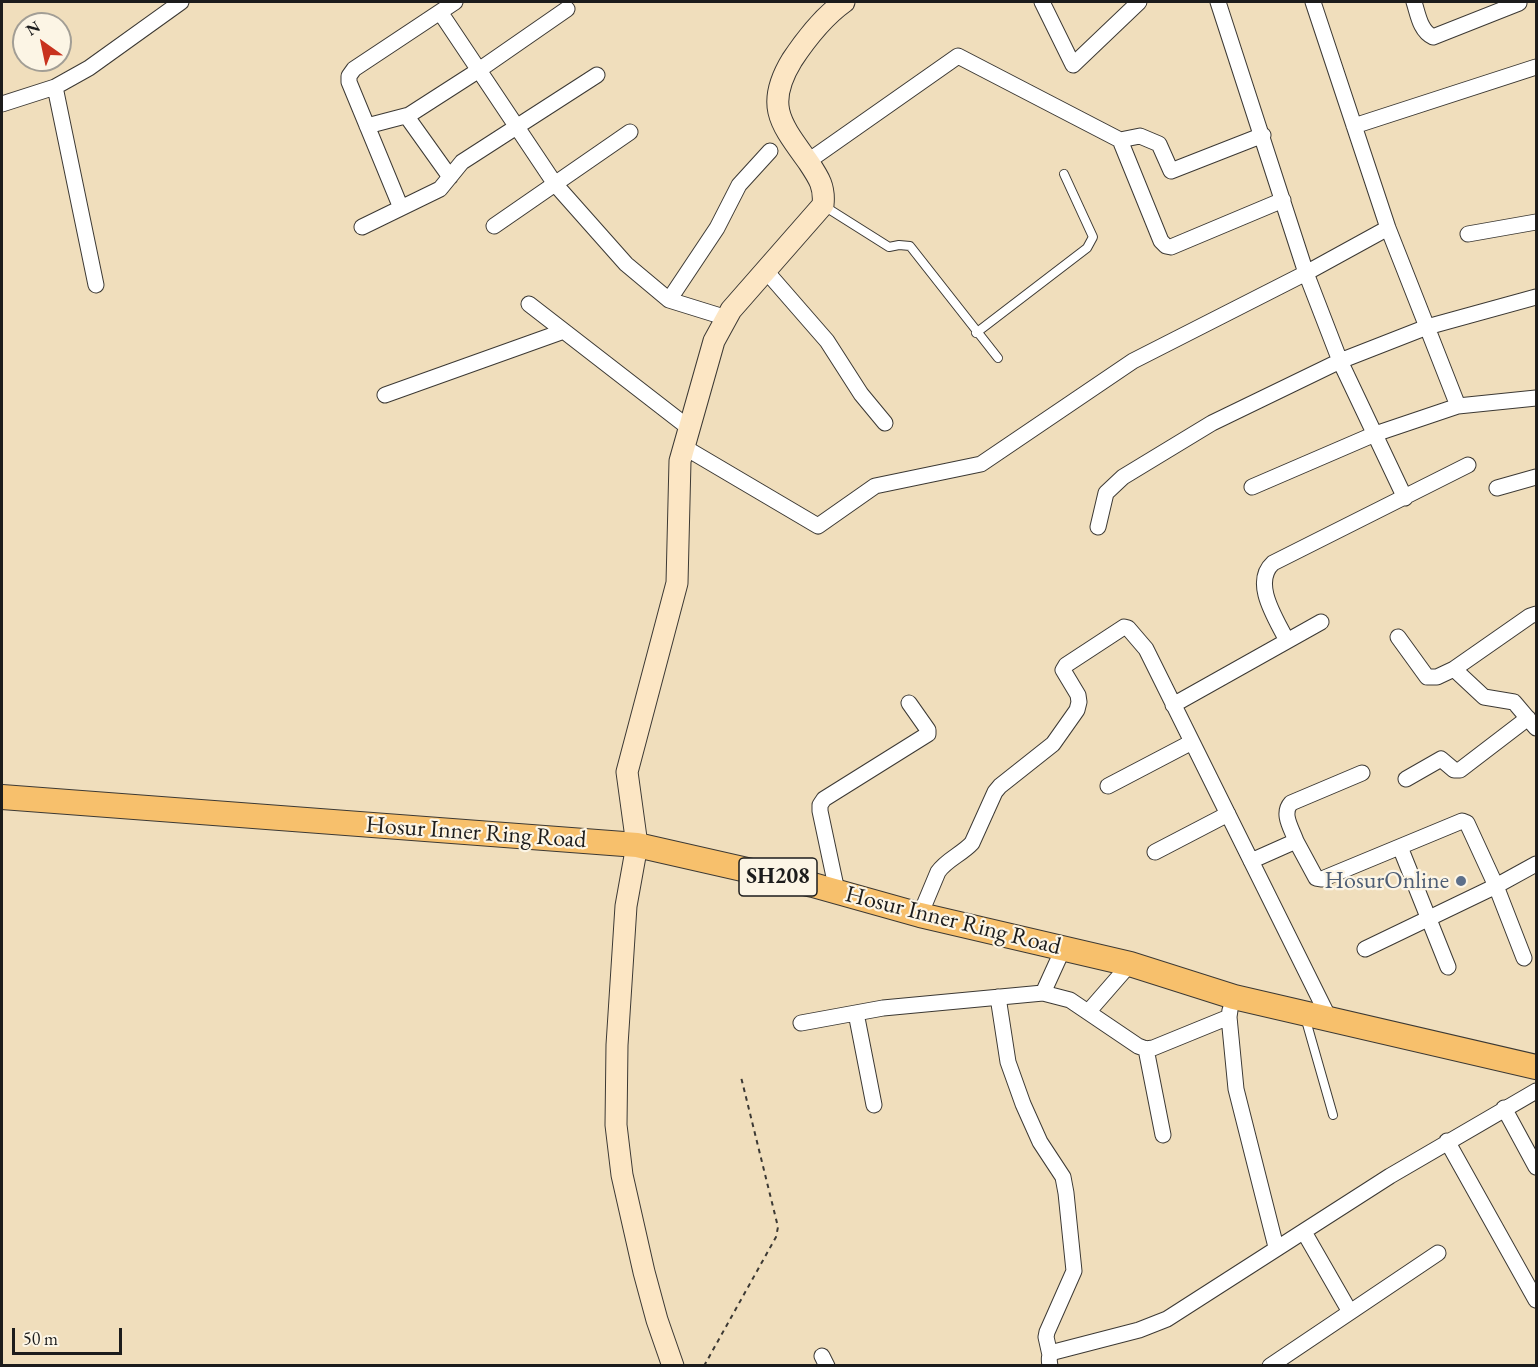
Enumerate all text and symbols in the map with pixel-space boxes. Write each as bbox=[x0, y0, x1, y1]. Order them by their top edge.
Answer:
north arrow bbox=[12, 12, 72, 72]
text: N bbox=[22, 16, 44, 40]
street label: Hosur Inner Ring Road bbox=[365, 811, 587, 855]
road number: SH208 bbox=[739, 858, 817, 896]
place label: HosurOnline bbox=[1325, 867, 1449, 895]
marker: HosurOnline bbox=[1454, 874, 1468, 888]
street label: Hosur Inner Ring Road bbox=[842, 880, 1064, 962]
scale bar bbox=[15, 1316, 124, 1354]
text: 50 m bbox=[23, 1327, 58, 1350]

